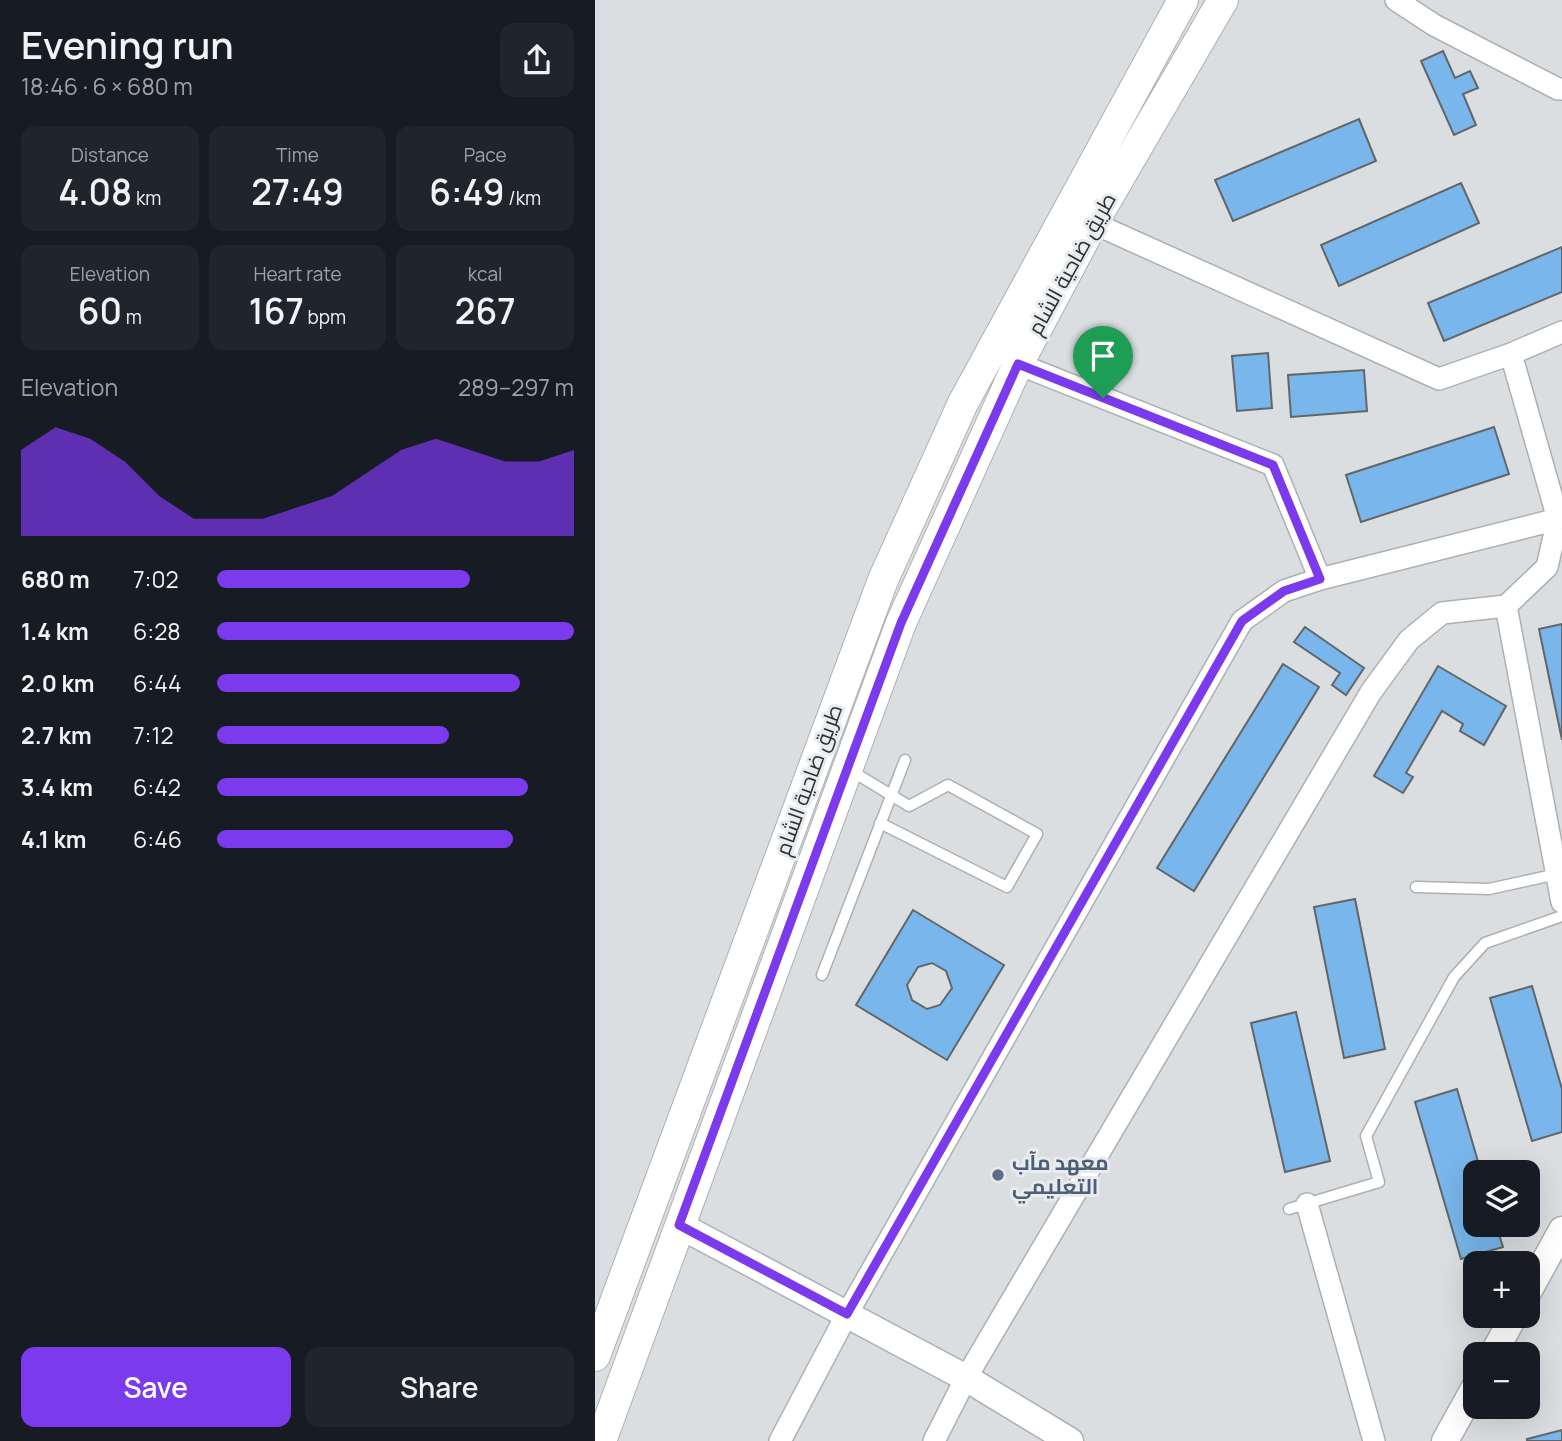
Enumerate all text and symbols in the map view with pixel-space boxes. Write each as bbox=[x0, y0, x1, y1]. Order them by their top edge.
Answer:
text: Evening run bbox=[21, 18, 234, 70]
button: share bbox=[500, 23, 574, 97]
text: 18:46 · 6 × 680 m bbox=[21, 70, 193, 102]
text: Distance bbox=[71, 142, 149, 168]
text: Time bbox=[276, 142, 319, 168]
text: Pace bbox=[464, 142, 507, 168]
text: 4.08 bbox=[58, 168, 132, 216]
text: 27:49 bbox=[251, 168, 344, 216]
text: 6:49 bbox=[429, 168, 505, 216]
text: km bbox=[132, 185, 161, 211]
text: /km bbox=[505, 185, 541, 211]
street label: طريق ضاحية الشام bbox=[1020, 187, 1123, 340]
text: Elevation bbox=[70, 261, 150, 287]
text: Heart rate bbox=[253, 261, 342, 287]
text: kcal bbox=[468, 261, 503, 287]
text: 60 bbox=[78, 287, 122, 335]
text: 167 bbox=[249, 287, 304, 335]
text: 267 bbox=[455, 287, 515, 335]
text: m bbox=[122, 304, 142, 330]
text: bpm bbox=[304, 304, 346, 330]
pin bbox=[1073, 326, 1133, 398]
icon: arrive bbox=[1084, 337, 1122, 375]
text: Elevation bbox=[21, 371, 118, 403]
text: 289–297 m bbox=[458, 371, 574, 403]
text: 680 m bbox=[21, 563, 90, 595]
text: 7:02 bbox=[133, 563, 179, 595]
text: 1.4 km bbox=[21, 615, 89, 647]
text: 6:28 bbox=[133, 615, 181, 647]
text: 2.0 km bbox=[21, 667, 94, 699]
text: 6:44 bbox=[133, 667, 182, 699]
street label: طريق ضاحية الشام bbox=[768, 700, 849, 859]
text: 2.7 km bbox=[21, 719, 92, 751]
text: 7:12 bbox=[133, 719, 174, 751]
text: 3.4 km bbox=[21, 771, 93, 803]
text: 6:42 bbox=[133, 771, 181, 803]
text: 4.1 km bbox=[21, 823, 86, 855]
text: 6:46 bbox=[133, 823, 182, 855]
place label: معهد مآب التعليمي bbox=[1012, 1148, 1109, 1204]
map controls bbox=[1463, 1160, 1540, 1419]
button: layers bbox=[1463, 1160, 1540, 1237]
marker: معهد مآب التعليمي bbox=[990, 1167, 1006, 1183]
button: + bbox=[1463, 1251, 1540, 1328]
button: − bbox=[1463, 1342, 1540, 1419]
button: Save bbox=[21, 1347, 291, 1427]
button: Share bbox=[305, 1347, 574, 1427]

